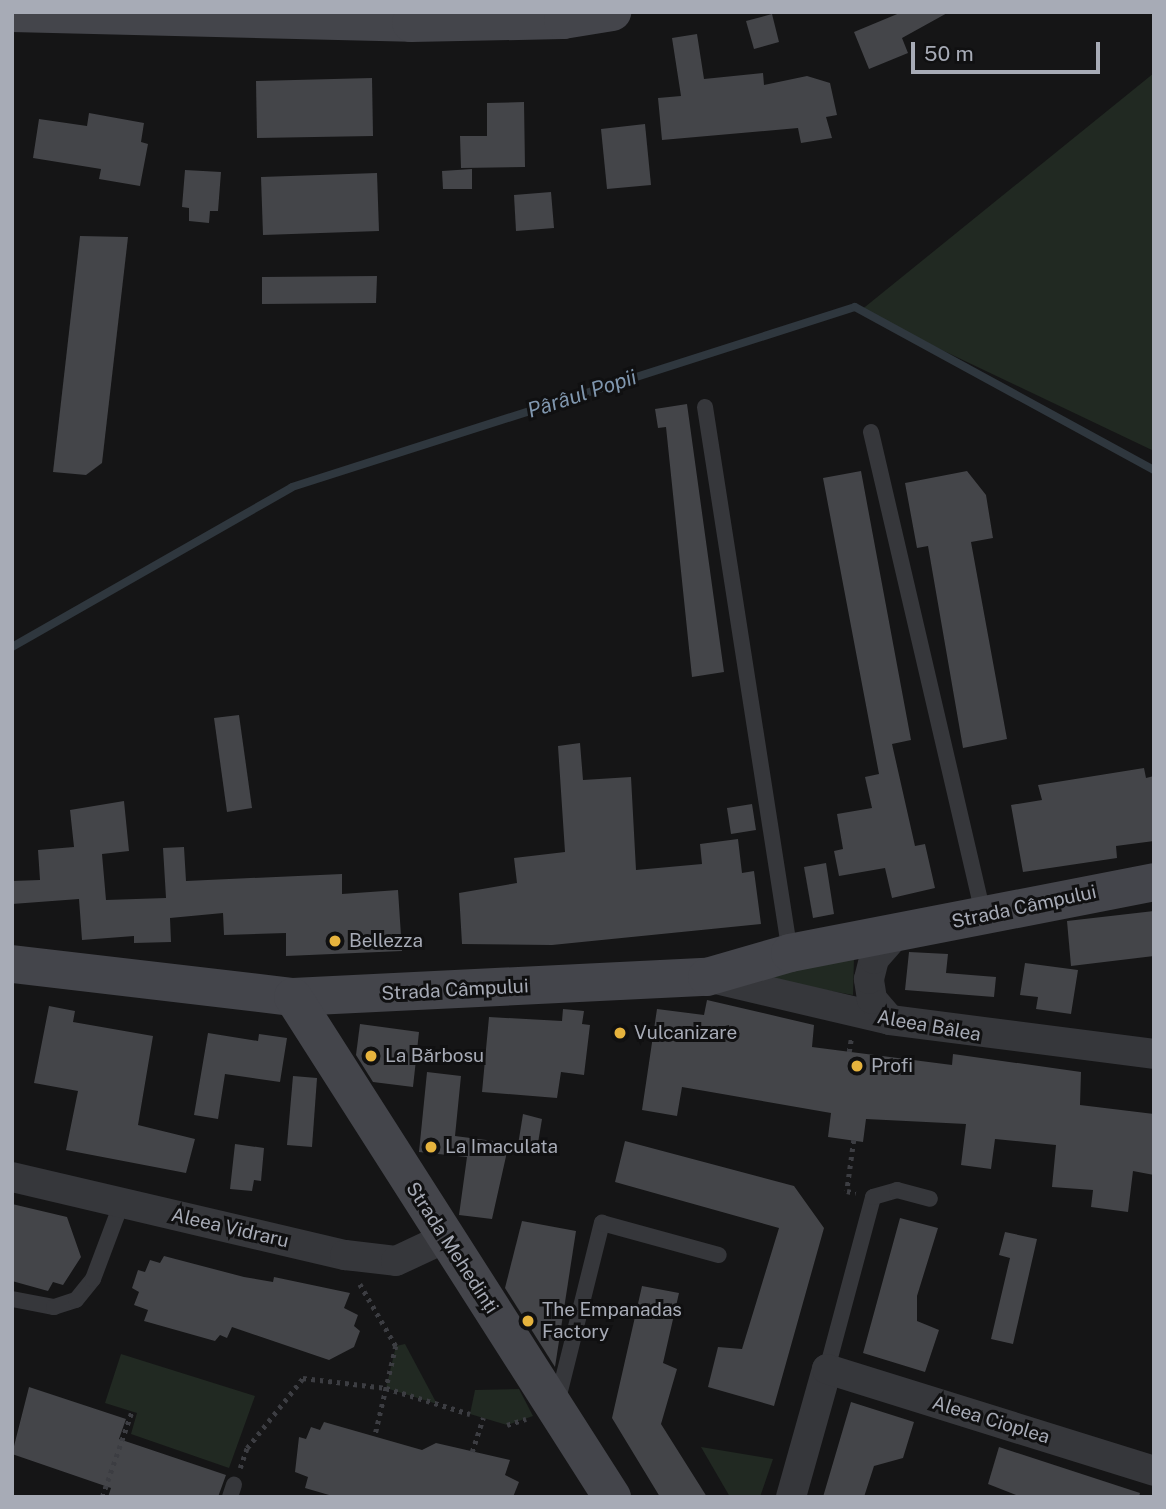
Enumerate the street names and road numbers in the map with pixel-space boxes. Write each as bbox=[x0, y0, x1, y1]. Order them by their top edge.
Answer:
street label: Strada Câmpului bbox=[950, 881, 1098, 933]
street label: Strada Câmpului bbox=[381, 975, 529, 1005]
street label: Aleea Bâlea bbox=[875, 1006, 983, 1046]
street label: Strada Mehedinți bbox=[401, 1178, 503, 1318]
street label: Aleea Vidraru bbox=[169, 1203, 291, 1253]
street label: Aleea Cioplea bbox=[930, 1391, 1052, 1449]

